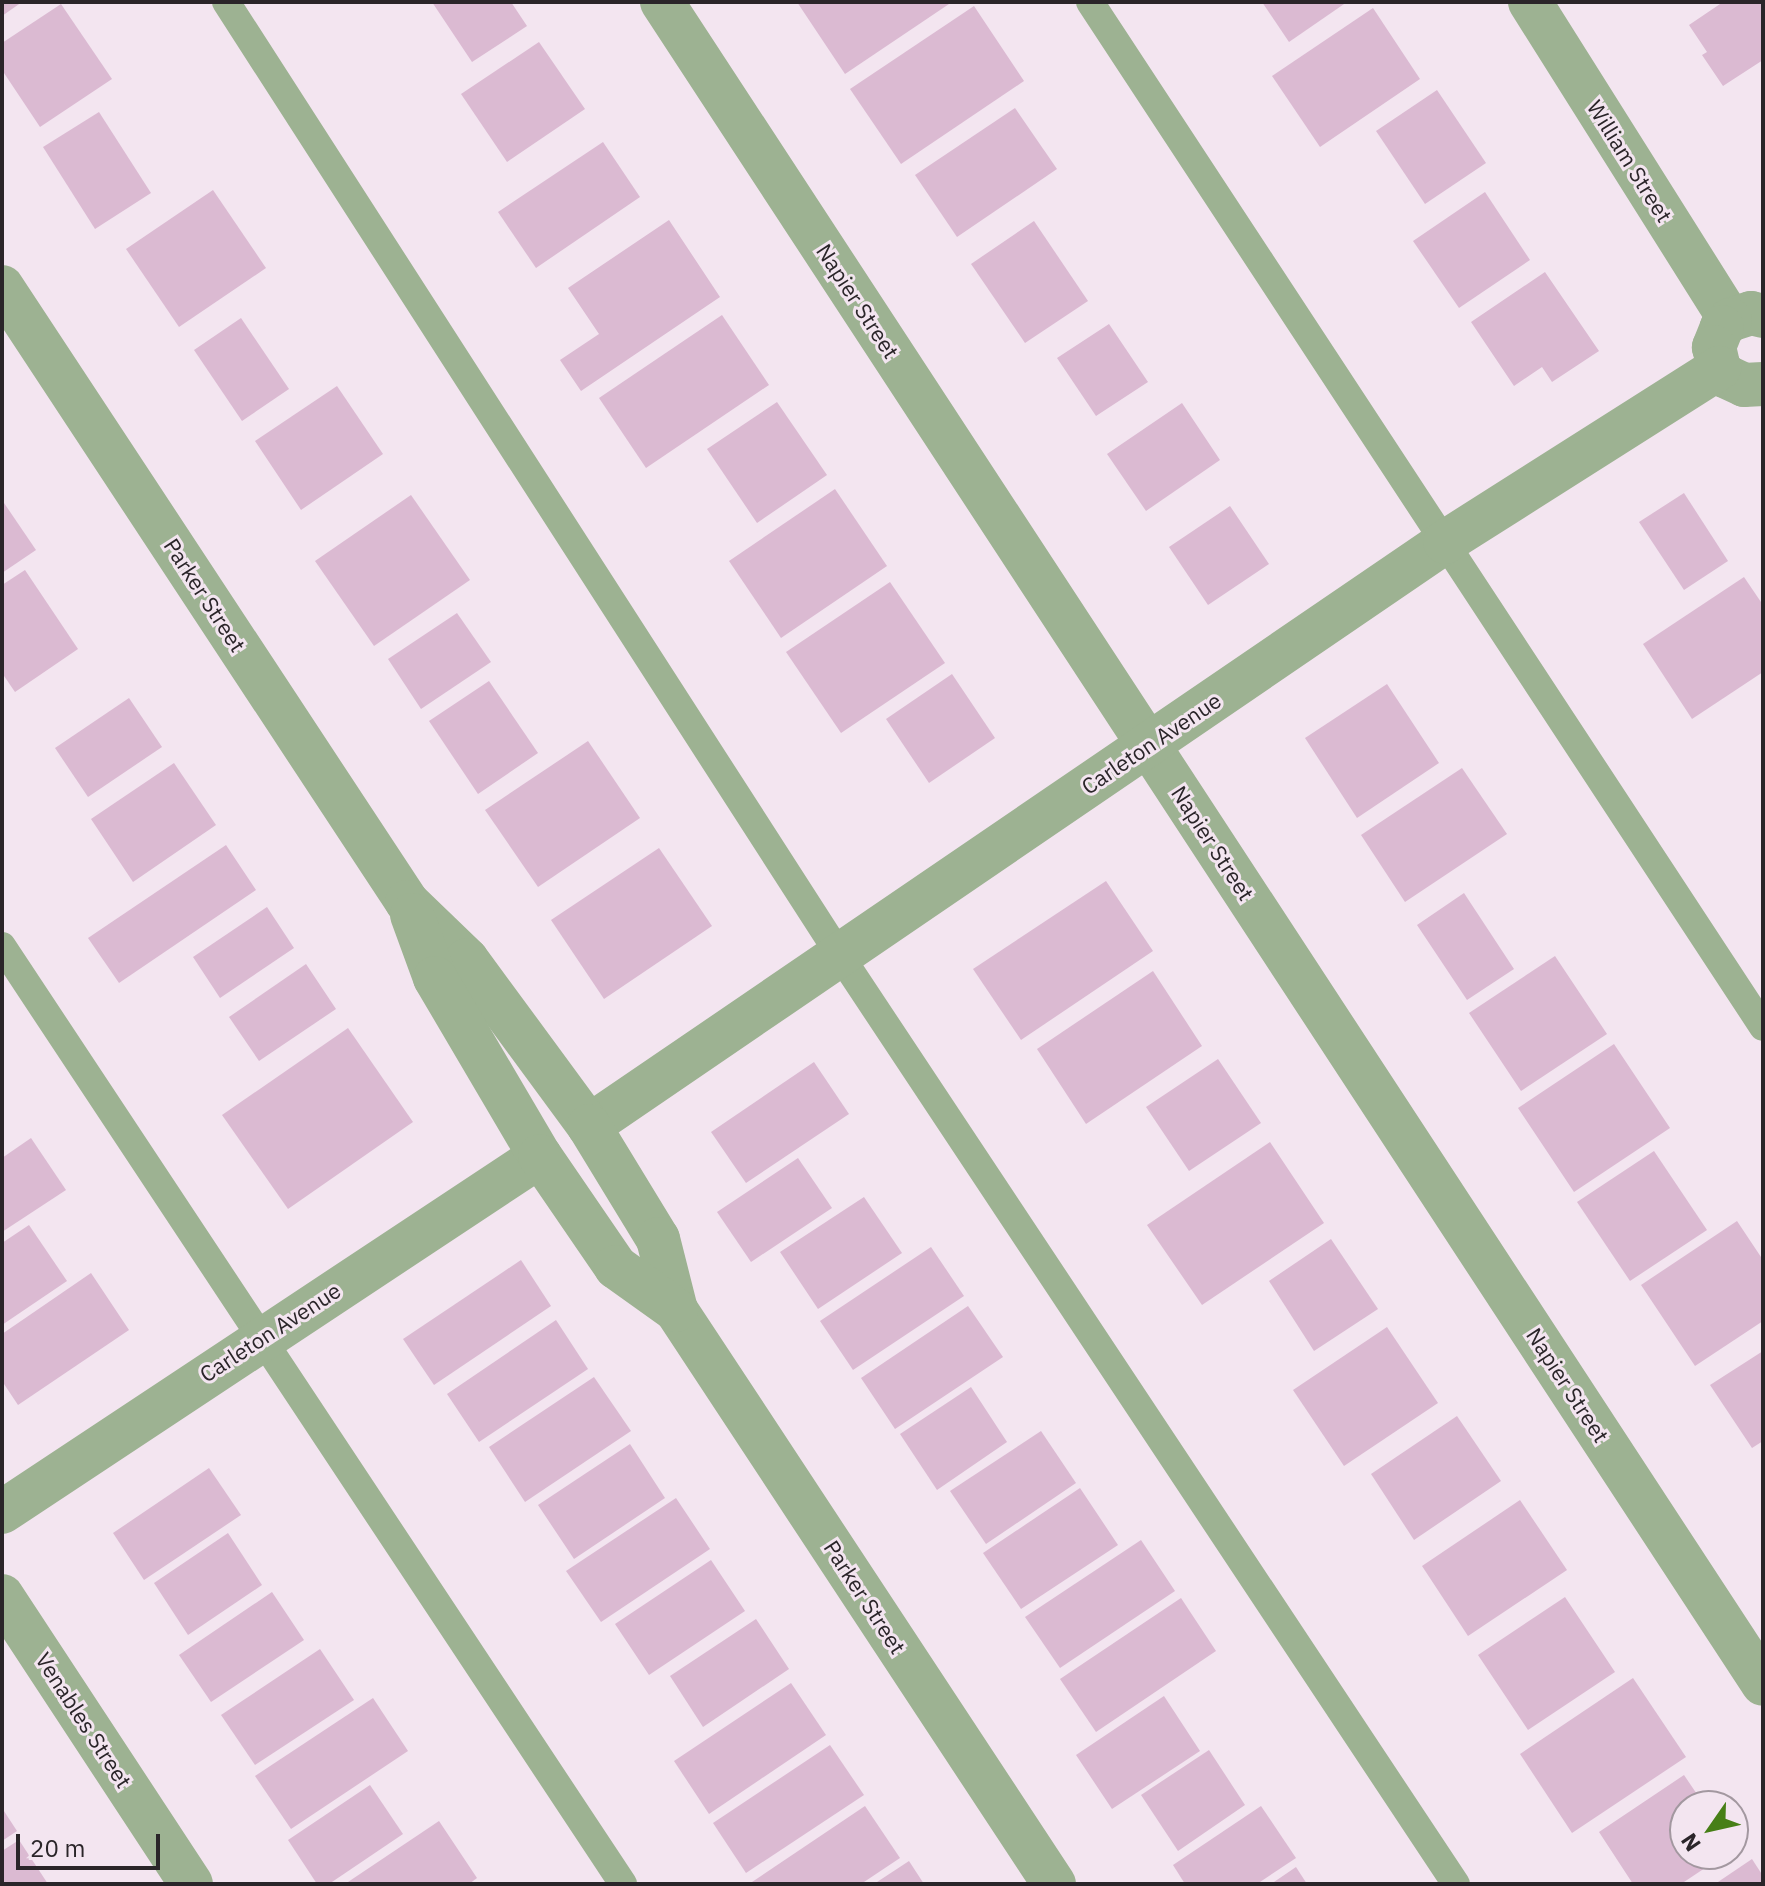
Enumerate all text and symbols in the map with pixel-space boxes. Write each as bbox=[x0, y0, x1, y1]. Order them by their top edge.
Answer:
street label: William Street bbox=[1582, 95, 1678, 227]
street label: Napier Street bbox=[811, 239, 905, 363]
street label: Parker Street bbox=[159, 533, 251, 657]
street label: Carleton Avenue bbox=[1076, 687, 1226, 799]
street label: Napier Street bbox=[1166, 781, 1260, 905]
street label: Carleton Avenue bbox=[195, 1277, 345, 1387]
street label: Napier Street bbox=[1521, 1323, 1615, 1447]
street label: Parker Street bbox=[819, 1535, 911, 1659]
street label: Venables Street bbox=[30, 1647, 138, 1793]
north arrow bbox=[1669, 1790, 1749, 1870]
scale bar bbox=[20, 1818, 164, 1868]
text: N bbox=[1674, 1828, 1707, 1857]
text: 20 m bbox=[30, 1832, 85, 1864]

